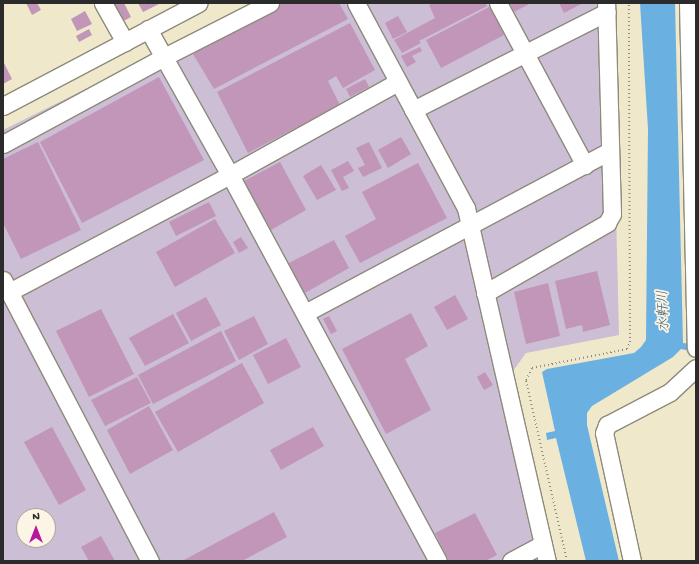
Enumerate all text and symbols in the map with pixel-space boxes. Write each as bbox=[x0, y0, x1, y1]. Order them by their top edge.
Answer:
water label: 水軒川 bbox=[656, 290, 674, 332]
north arrow bbox=[16, 508, 56, 548]
text: N bbox=[32, 511, 40, 523]

